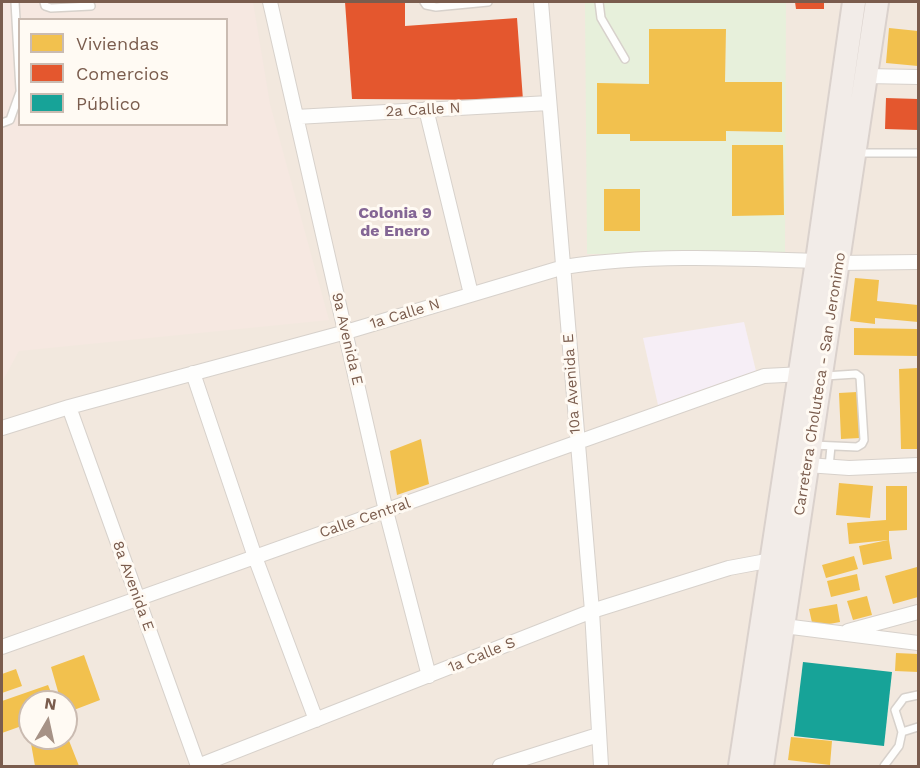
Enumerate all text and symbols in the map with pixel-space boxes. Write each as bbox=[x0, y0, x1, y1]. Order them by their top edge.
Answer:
legend bbox=[18, 18, 228, 126]
text: Viviendas bbox=[76, 33, 159, 54]
text: Comercios bbox=[76, 63, 169, 84]
text: Público bbox=[76, 93, 141, 114]
street label: 2a Calle N bbox=[385, 99, 461, 121]
district label: Colonia 9 de Enero bbox=[358, 203, 432, 241]
street label: Carretera Choluteca - San Jeronimo bbox=[790, 251, 850, 517]
street label: 9a Avenida E bbox=[328, 291, 366, 387]
street label: 1a Calle N bbox=[368, 295, 442, 333]
street label: 10a Avenida E bbox=[560, 333, 584, 435]
street label: Calle Central bbox=[317, 494, 413, 542]
street label: 8a Avenida E bbox=[108, 538, 158, 634]
street label: 1a Calle S bbox=[446, 633, 518, 677]
north arrow bbox=[18, 690, 78, 750]
text: N bbox=[43, 693, 58, 714]

